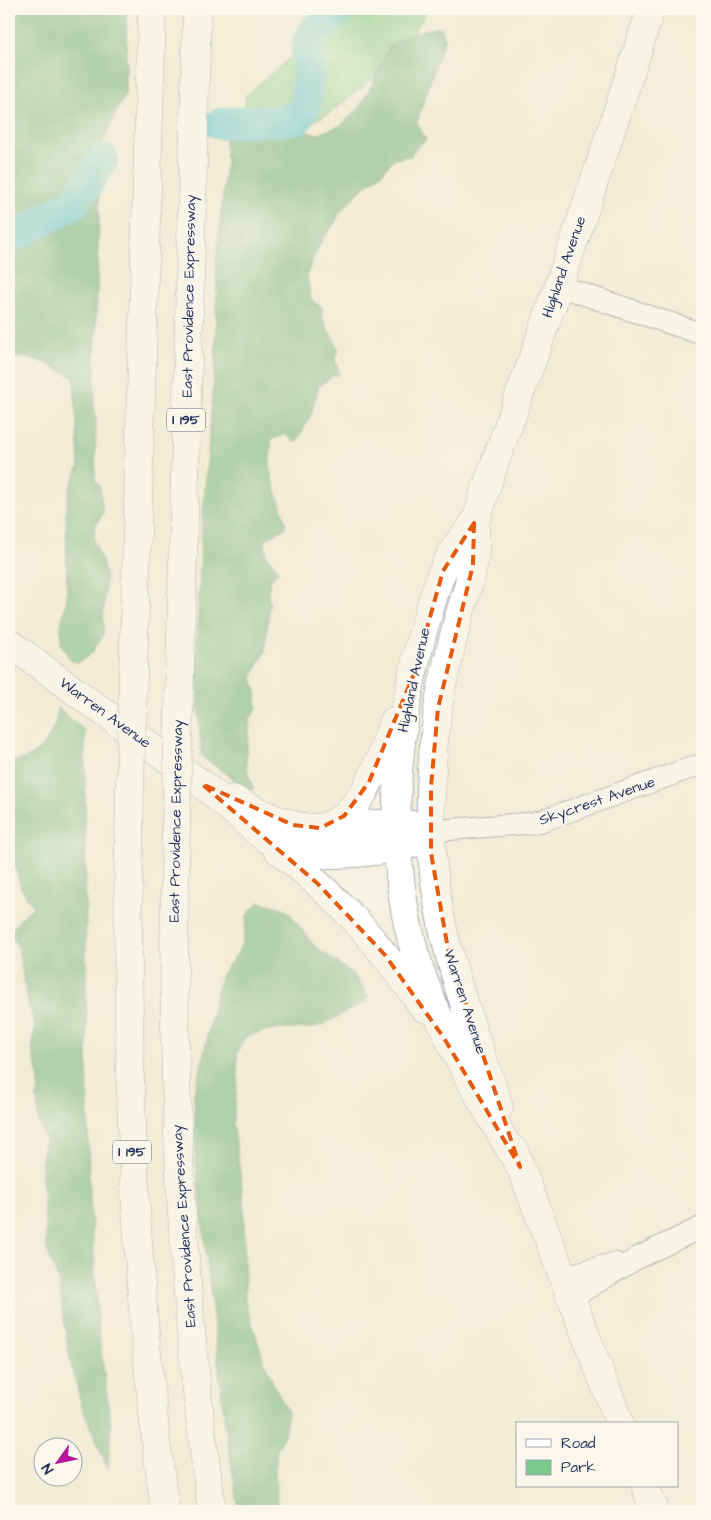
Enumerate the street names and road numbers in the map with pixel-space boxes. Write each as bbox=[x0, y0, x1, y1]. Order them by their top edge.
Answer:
street label: East Providence Expressway bbox=[177, 194, 202, 398]
street label: Highland Avenue bbox=[537, 213, 592, 321]
road number: I 195 bbox=[167, 408, 205, 432]
street label: Highland Avenue bbox=[393, 626, 436, 734]
street label: Warren Avenue bbox=[55, 673, 155, 753]
street label: East Providence Expressway bbox=[164, 719, 189, 923]
street label: Skycrest Avenue bbox=[536, 771, 658, 832]
street label: Warren Avenue bbox=[438, 947, 492, 1057]
street label: East Providence Expressway bbox=[166, 1124, 203, 1328]
road number: I 195 bbox=[113, 1140, 151, 1164]

